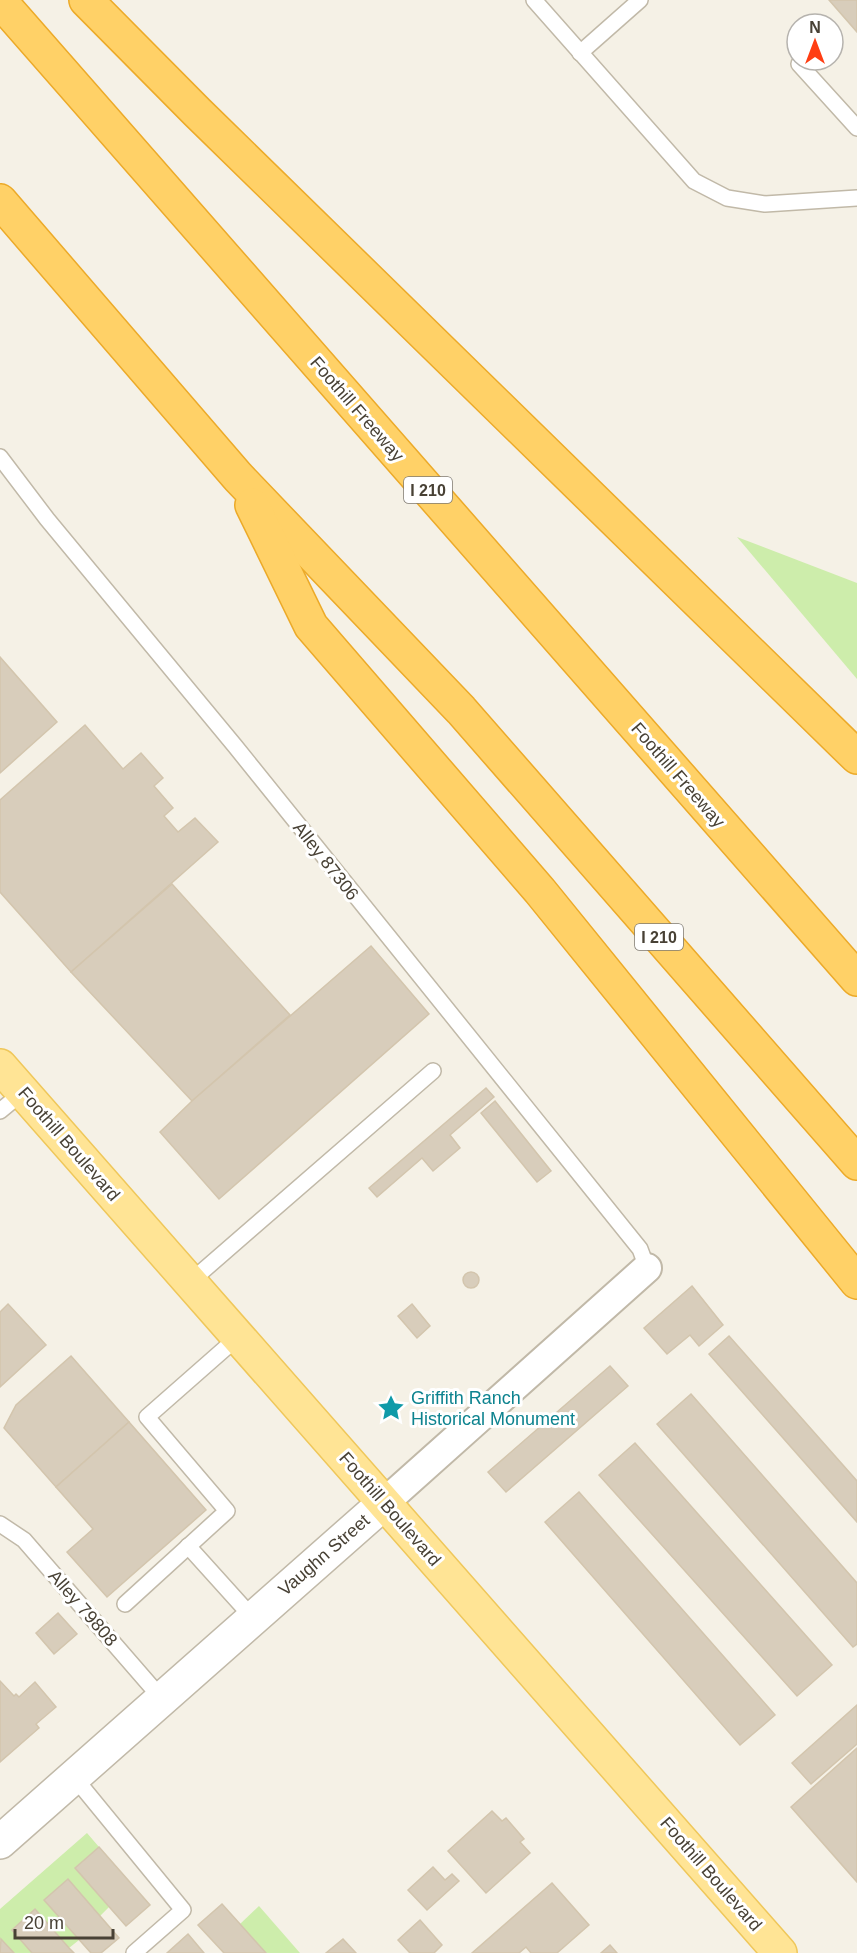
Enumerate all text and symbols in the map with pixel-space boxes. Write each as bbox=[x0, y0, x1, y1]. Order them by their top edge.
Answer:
north arrow bbox=[785, 12, 845, 72]
text: N bbox=[809, 19, 821, 36]
street label: Foothill Freeway bbox=[306, 353, 408, 465]
road number: I 210 bbox=[404, 477, 452, 503]
street label: Foothill Freeway bbox=[627, 719, 729, 831]
street label: Alley 87306 bbox=[289, 818, 363, 904]
road number: I 210 bbox=[635, 924, 683, 950]
street label: Foothill Boulevard bbox=[14, 1083, 124, 1205]
place label: Griffith Ranch Historical Monument bbox=[411, 1388, 575, 1429]
place icon: Griffith Ranch Historical Monument bbox=[376, 1393, 406, 1423]
street label: Foothill Boulevard bbox=[335, 1448, 445, 1570]
street label: Vaughn Street bbox=[275, 1510, 373, 1600]
street label: Alley 79808 bbox=[45, 1566, 121, 1650]
street label: Foothill Boulevard bbox=[656, 1813, 766, 1935]
scale bar bbox=[15, 1902, 112, 1940]
text: 20 m bbox=[24, 1913, 64, 1933]

